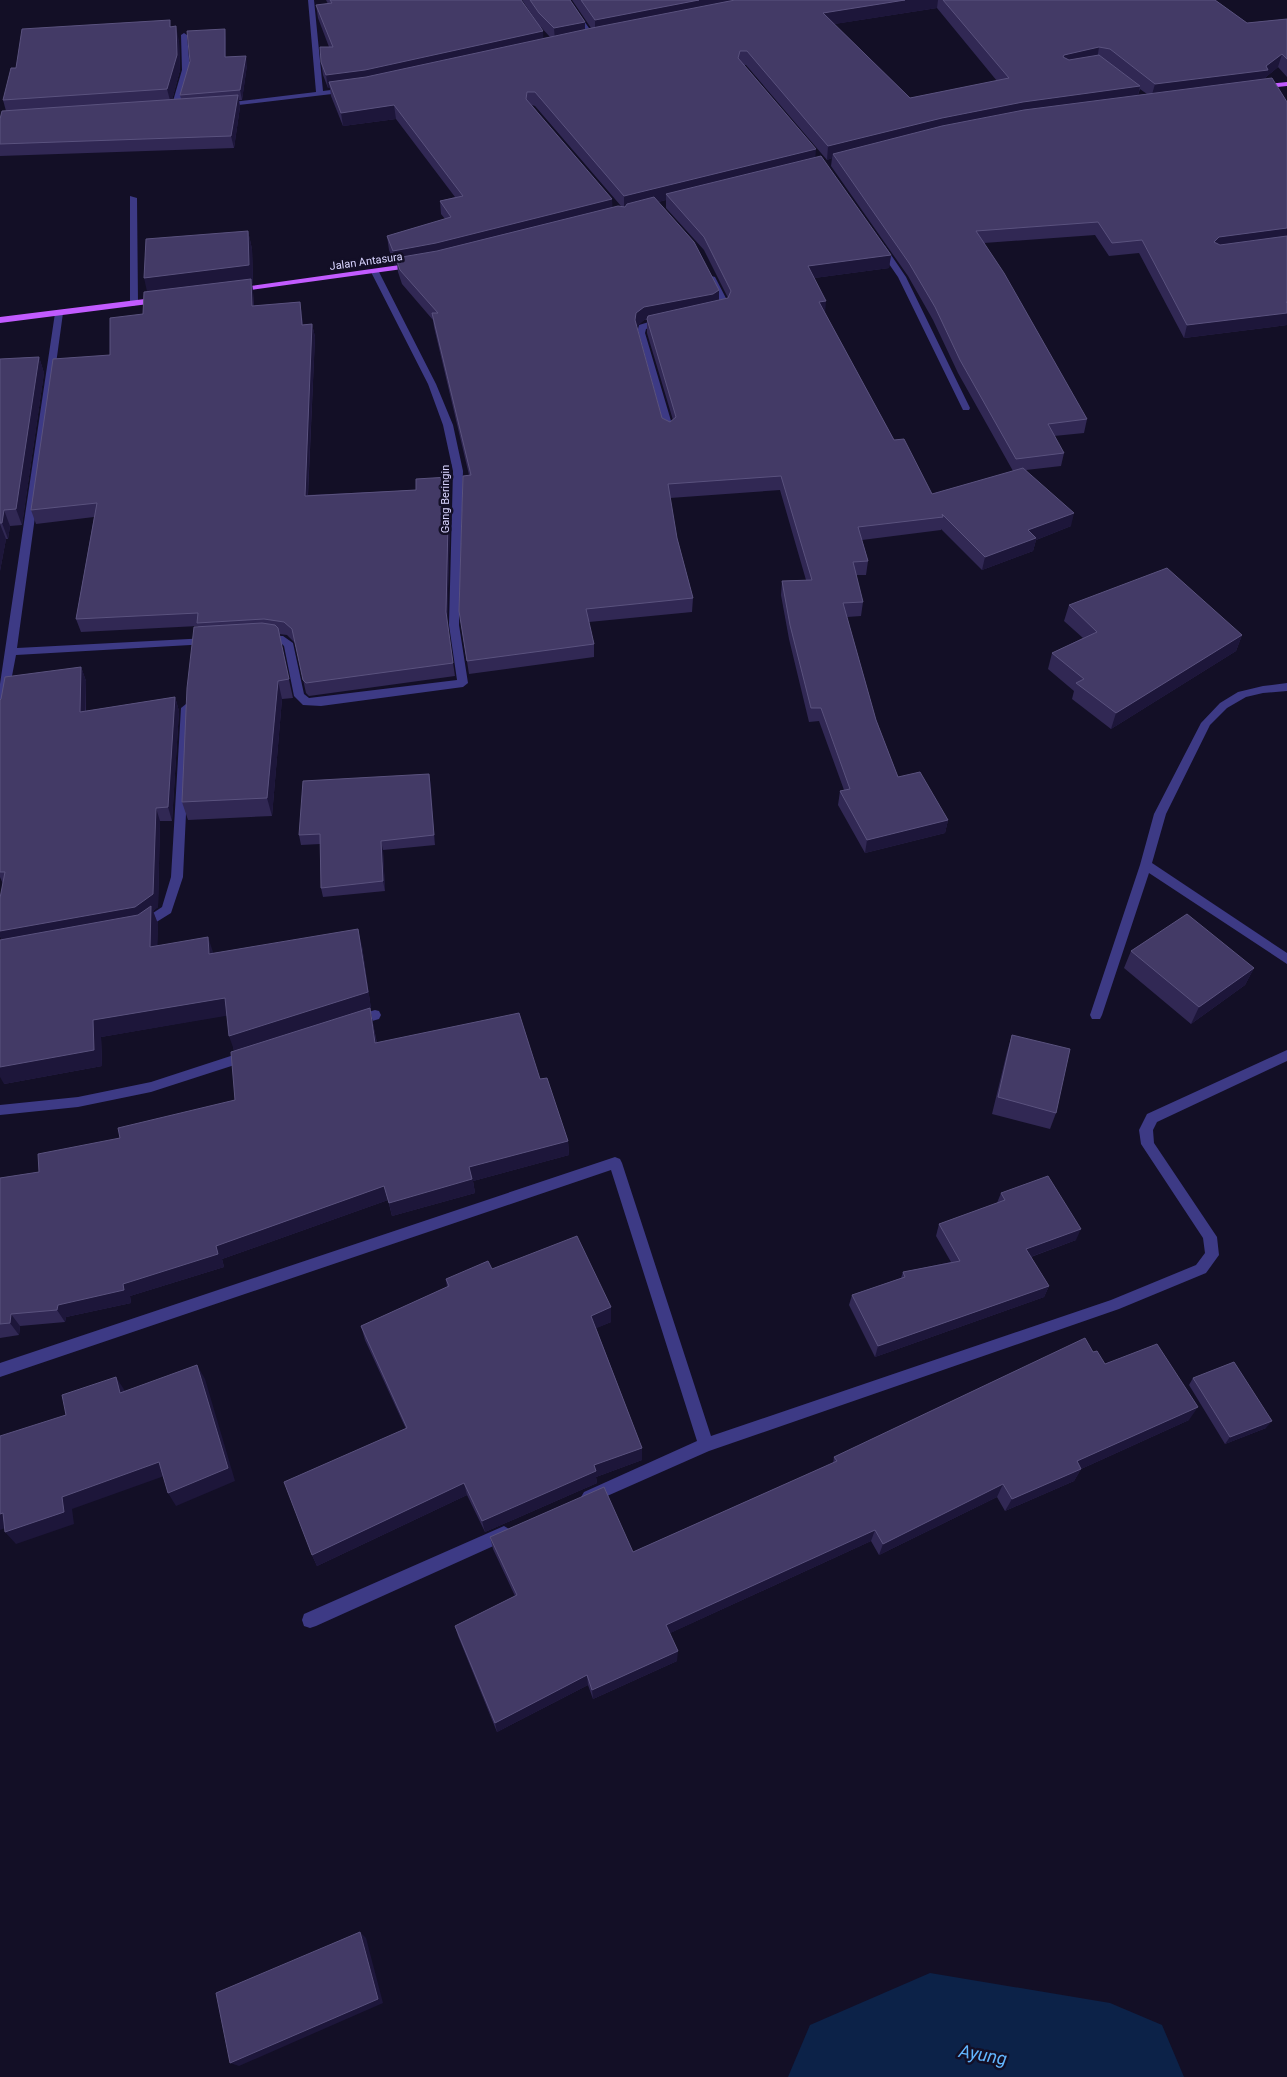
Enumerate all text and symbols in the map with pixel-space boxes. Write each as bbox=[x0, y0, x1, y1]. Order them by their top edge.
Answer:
street label: Jalan Antasura bbox=[329, 250, 403, 273]
street label: Gang Beringin bbox=[439, 465, 452, 533]
water label: Ayung bbox=[956, 2040, 1009, 2069]

